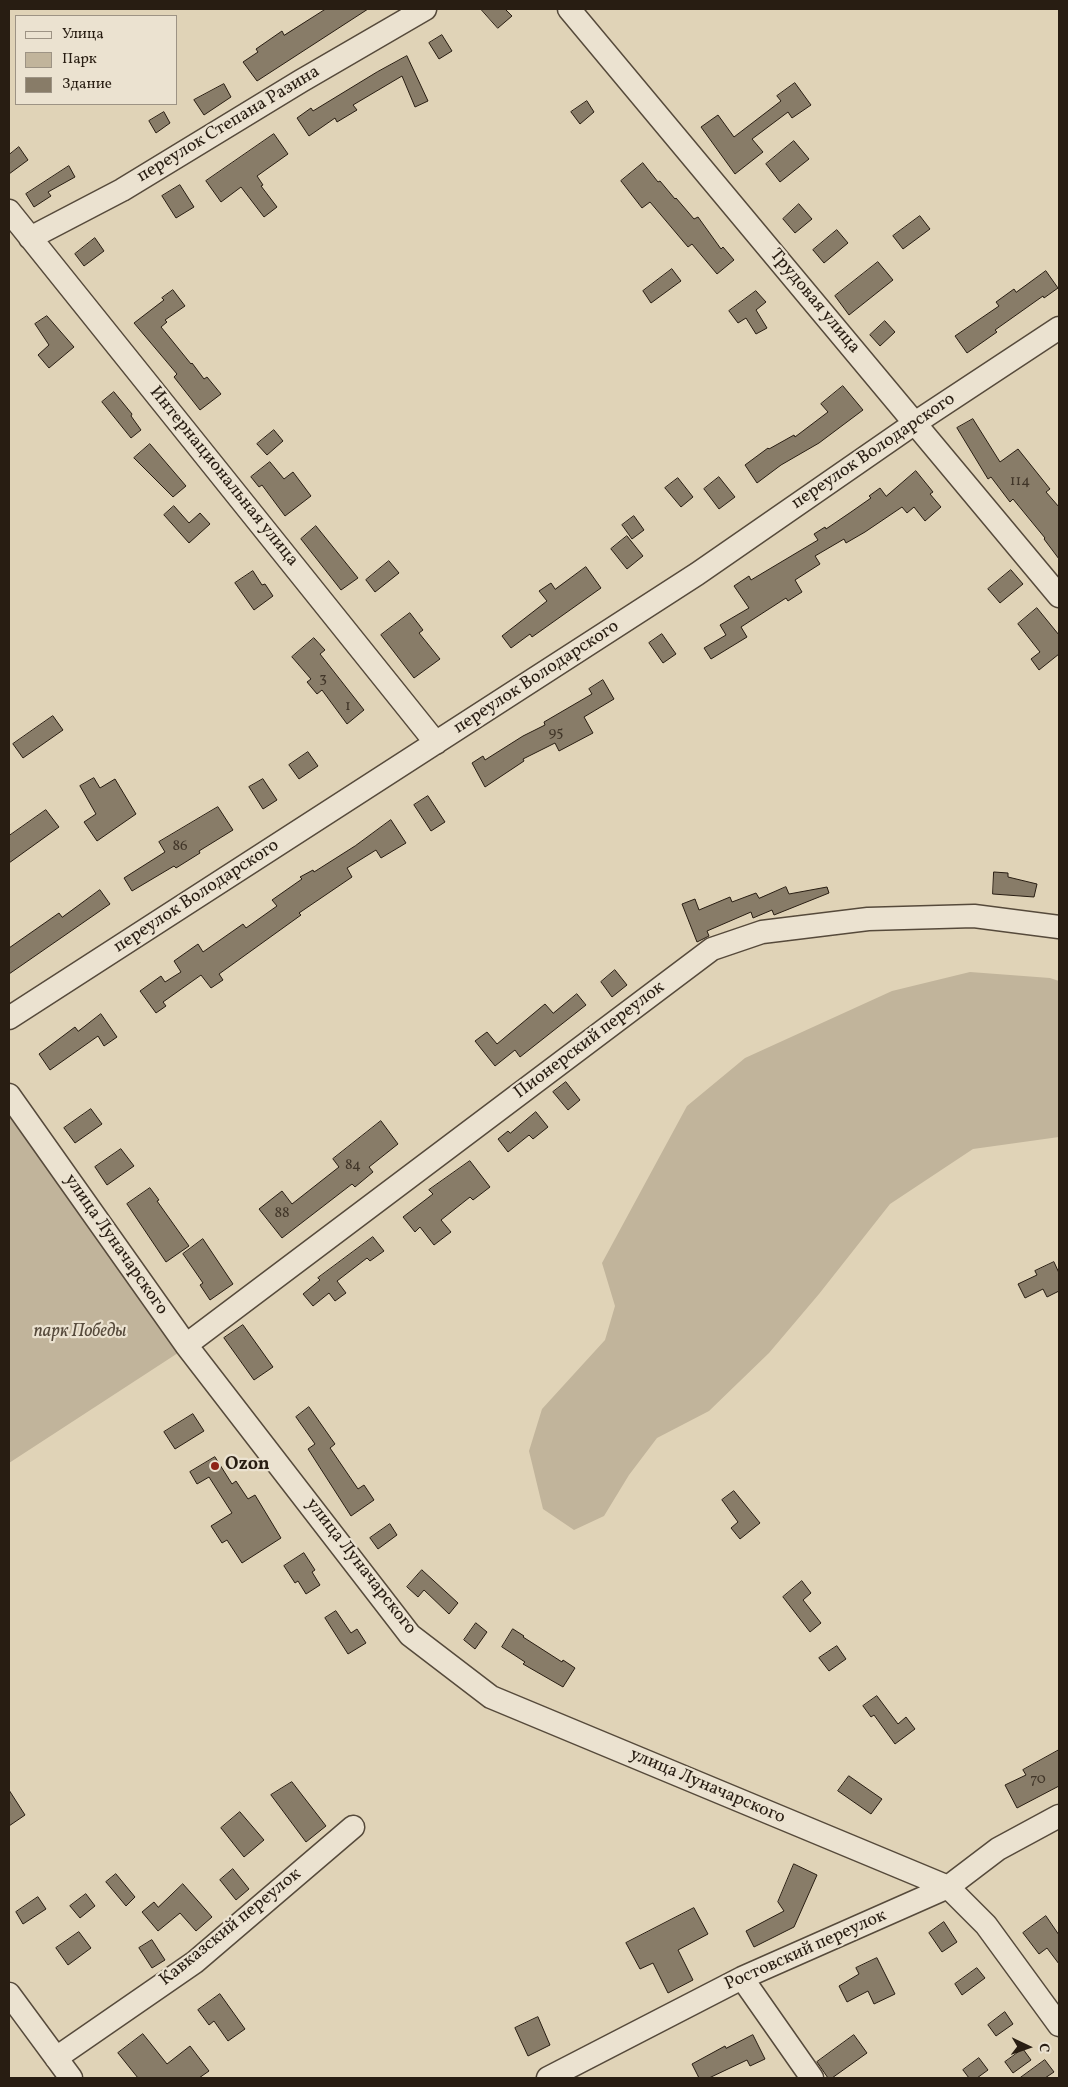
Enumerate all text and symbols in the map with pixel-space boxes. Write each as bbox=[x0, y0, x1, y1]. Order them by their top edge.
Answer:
legend bbox=[15, 15, 178, 105]
text: Улица bbox=[62, 24, 104, 45]
text: Парк bbox=[62, 49, 97, 70]
street label: переулок Степана Разина bbox=[134, 62, 324, 188]
text: Здание bbox=[62, 74, 112, 95]
street label: Трудовая улица bbox=[764, 245, 864, 359]
street label: Интернациональная улица bbox=[144, 383, 302, 571]
street label: переулок Володарского bbox=[788, 389, 960, 515]
house number: 114 bbox=[1010, 473, 1030, 491]
street label: переулок Володарского bbox=[450, 616, 624, 740]
house number: 3 bbox=[319, 670, 327, 688]
house number: 1 bbox=[345, 698, 351, 716]
house number: 95 bbox=[549, 724, 563, 742]
street label: переулок Володарского bbox=[110, 835, 284, 959]
house number: 86 bbox=[172, 838, 188, 856]
street label: Пионерский переулок bbox=[511, 977, 669, 1105]
house number: 84 bbox=[345, 1157, 361, 1175]
street label: улица Луначарского bbox=[58, 1170, 172, 1320]
house number: 88 bbox=[274, 1205, 290, 1223]
park label: парк Победы bbox=[34, 1322, 126, 1344]
place label: Ozon bbox=[225, 1455, 270, 1477]
marker: Ozon bbox=[209, 1460, 221, 1472]
street label: улица Луначарского bbox=[300, 1495, 420, 1639]
street label: улица Луначарского bbox=[626, 1744, 788, 1830]
house number: 70 bbox=[1030, 1771, 1046, 1789]
street label: Кавказский переулок bbox=[156, 1864, 306, 1992]
street label: Ростовский переулок bbox=[722, 1906, 890, 1996]
north arrow bbox=[1003, 2022, 1053, 2072]
text: С bbox=[1034, 2043, 1053, 2053]

